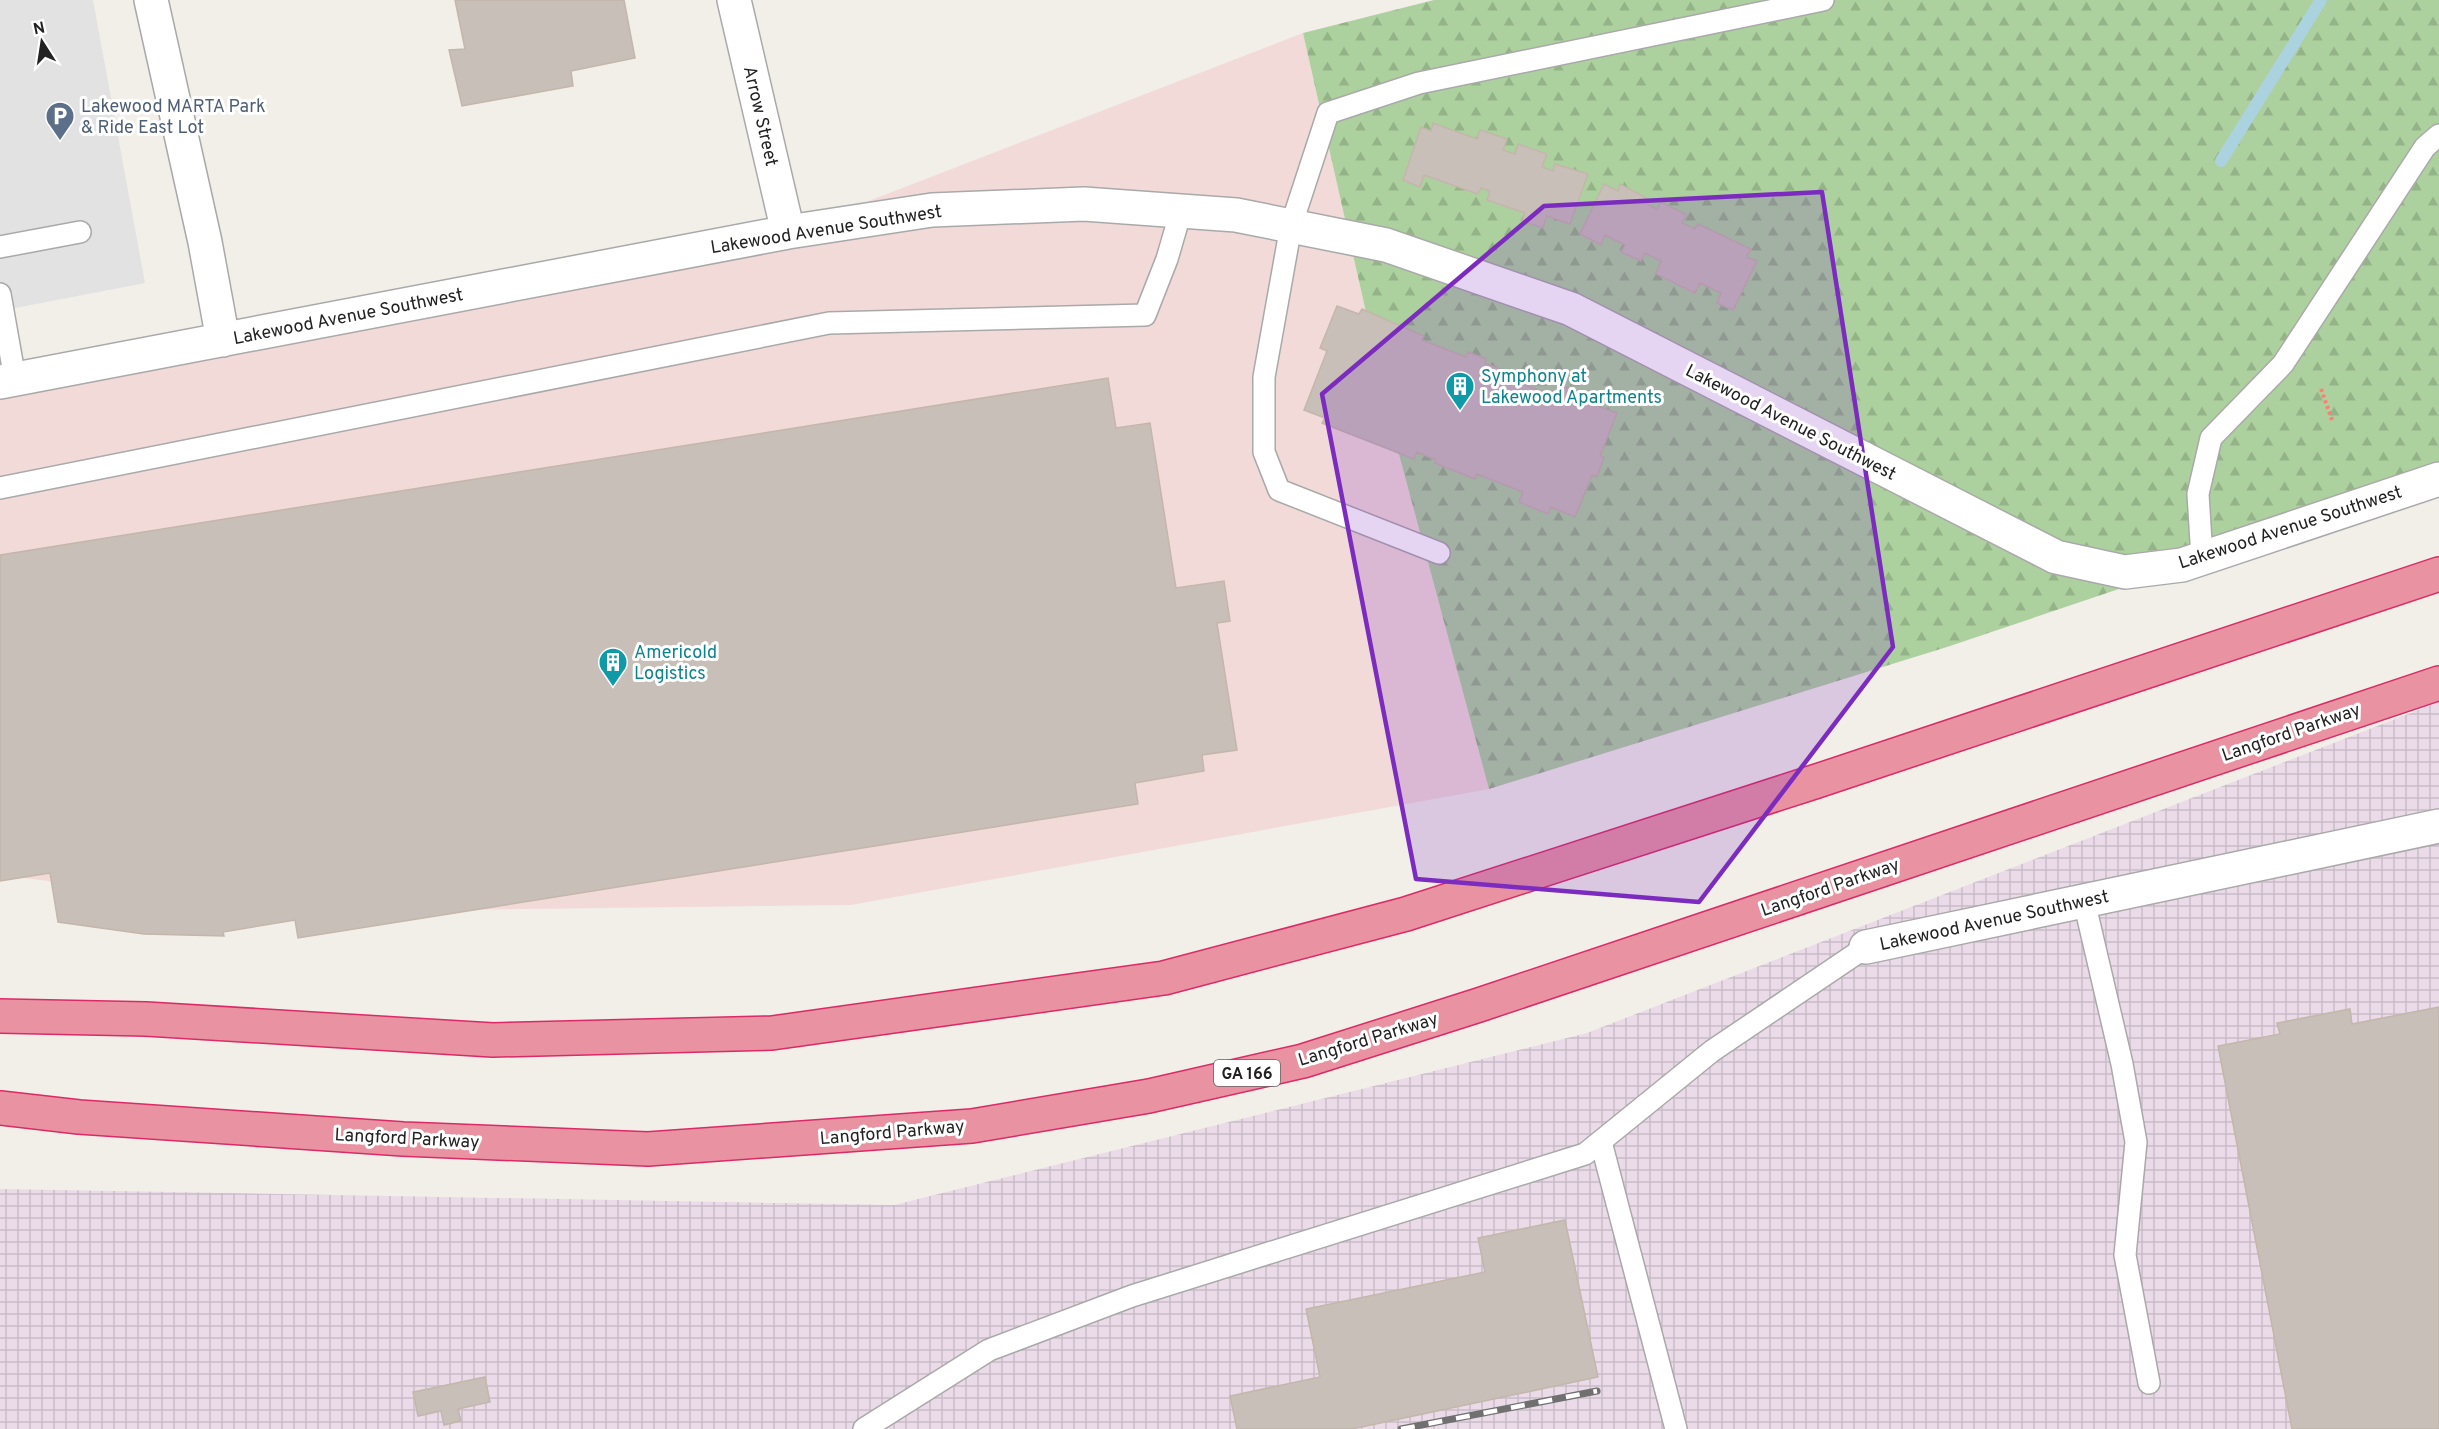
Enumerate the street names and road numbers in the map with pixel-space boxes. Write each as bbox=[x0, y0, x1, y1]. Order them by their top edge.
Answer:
street label: Arrow Street bbox=[737, 64, 782, 169]
street label: Lakewood Avenue Southwest bbox=[709, 201, 943, 260]
street label: Lakewood Avenue Southwest bbox=[231, 284, 465, 351]
street label: Lakewood Avenue Southwest bbox=[1681, 360, 1900, 487]
street label: Lakewood Avenue Southwest bbox=[2176, 481, 2405, 575]
street label: Langford Parkway bbox=[2219, 699, 2364, 768]
street label: Langford Parkway bbox=[1758, 854, 1903, 923]
street label: Lakewood Avenue Southwest bbox=[1878, 886, 2111, 957]
street label: Langford Parkway bbox=[1296, 1008, 1441, 1073]
road number: GA 166 bbox=[1214, 1060, 1280, 1086]
street label: Langford Parkway bbox=[819, 1116, 965, 1151]
street label: Langford Parkway bbox=[334, 1124, 480, 1155]

